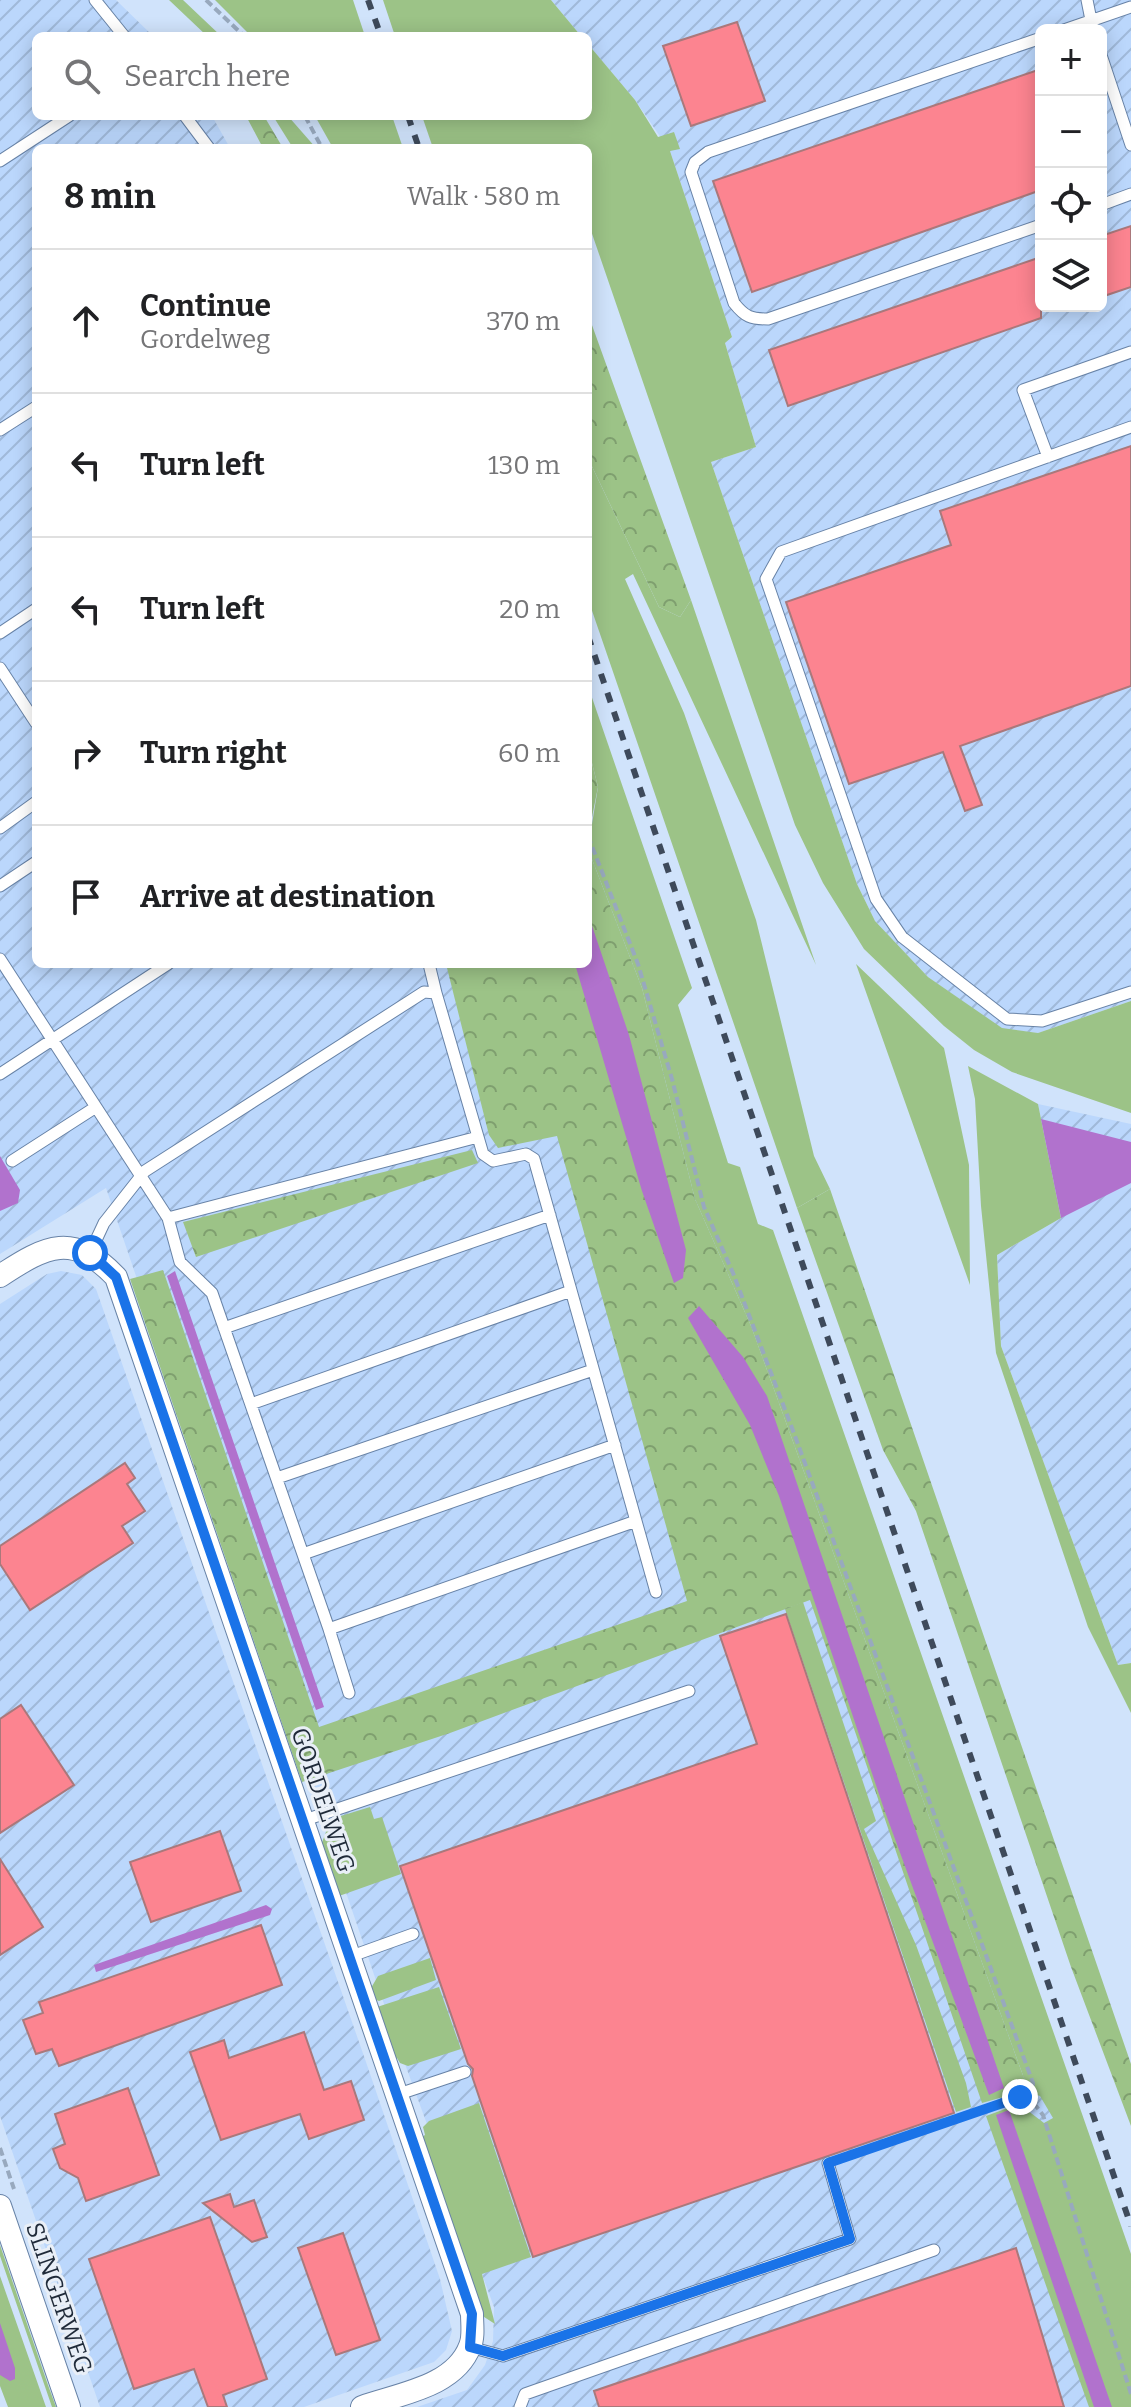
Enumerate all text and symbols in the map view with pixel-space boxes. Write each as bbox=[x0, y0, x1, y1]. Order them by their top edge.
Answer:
map controls bbox=[1035, 24, 1107, 312]
button: + bbox=[1035, 24, 1107, 96]
search box bbox=[32, 32, 592, 120]
icon: search bbox=[60, 54, 104, 98]
text: Search here bbox=[124, 58, 291, 94]
button: − bbox=[1035, 96, 1107, 168]
button: locate bbox=[1035, 168, 1107, 240]
text: 8 min bbox=[64, 176, 156, 217]
text: Walk · 580 m bbox=[407, 181, 560, 212]
button: layers bbox=[1035, 240, 1107, 312]
text: Continue bbox=[140, 288, 271, 324]
icon: ahead bbox=[64, 299, 108, 343]
text: 370 m bbox=[486, 306, 560, 337]
text: Gordelweg bbox=[140, 324, 271, 355]
icon: left bbox=[64, 443, 108, 487]
text: Turn left bbox=[140, 447, 265, 483]
text: 130 m bbox=[488, 450, 560, 481]
icon: left bbox=[64, 587, 108, 631]
text: Turn left bbox=[140, 591, 265, 627]
text: 20 m bbox=[499, 594, 560, 625]
icon: right bbox=[64, 731, 108, 775]
text: Turn right bbox=[140, 735, 287, 771]
text: 60 m bbox=[498, 738, 560, 769]
icon: arrive bbox=[64, 875, 108, 919]
text: Arrive at destination bbox=[140, 879, 435, 915]
route start bbox=[72, 1235, 108, 1271]
street label: GORDELWEG bbox=[285, 1724, 361, 1876]
route end bbox=[1002, 2079, 1038, 2115]
street label: SLINGERWEG bbox=[20, 2219, 98, 2377]

